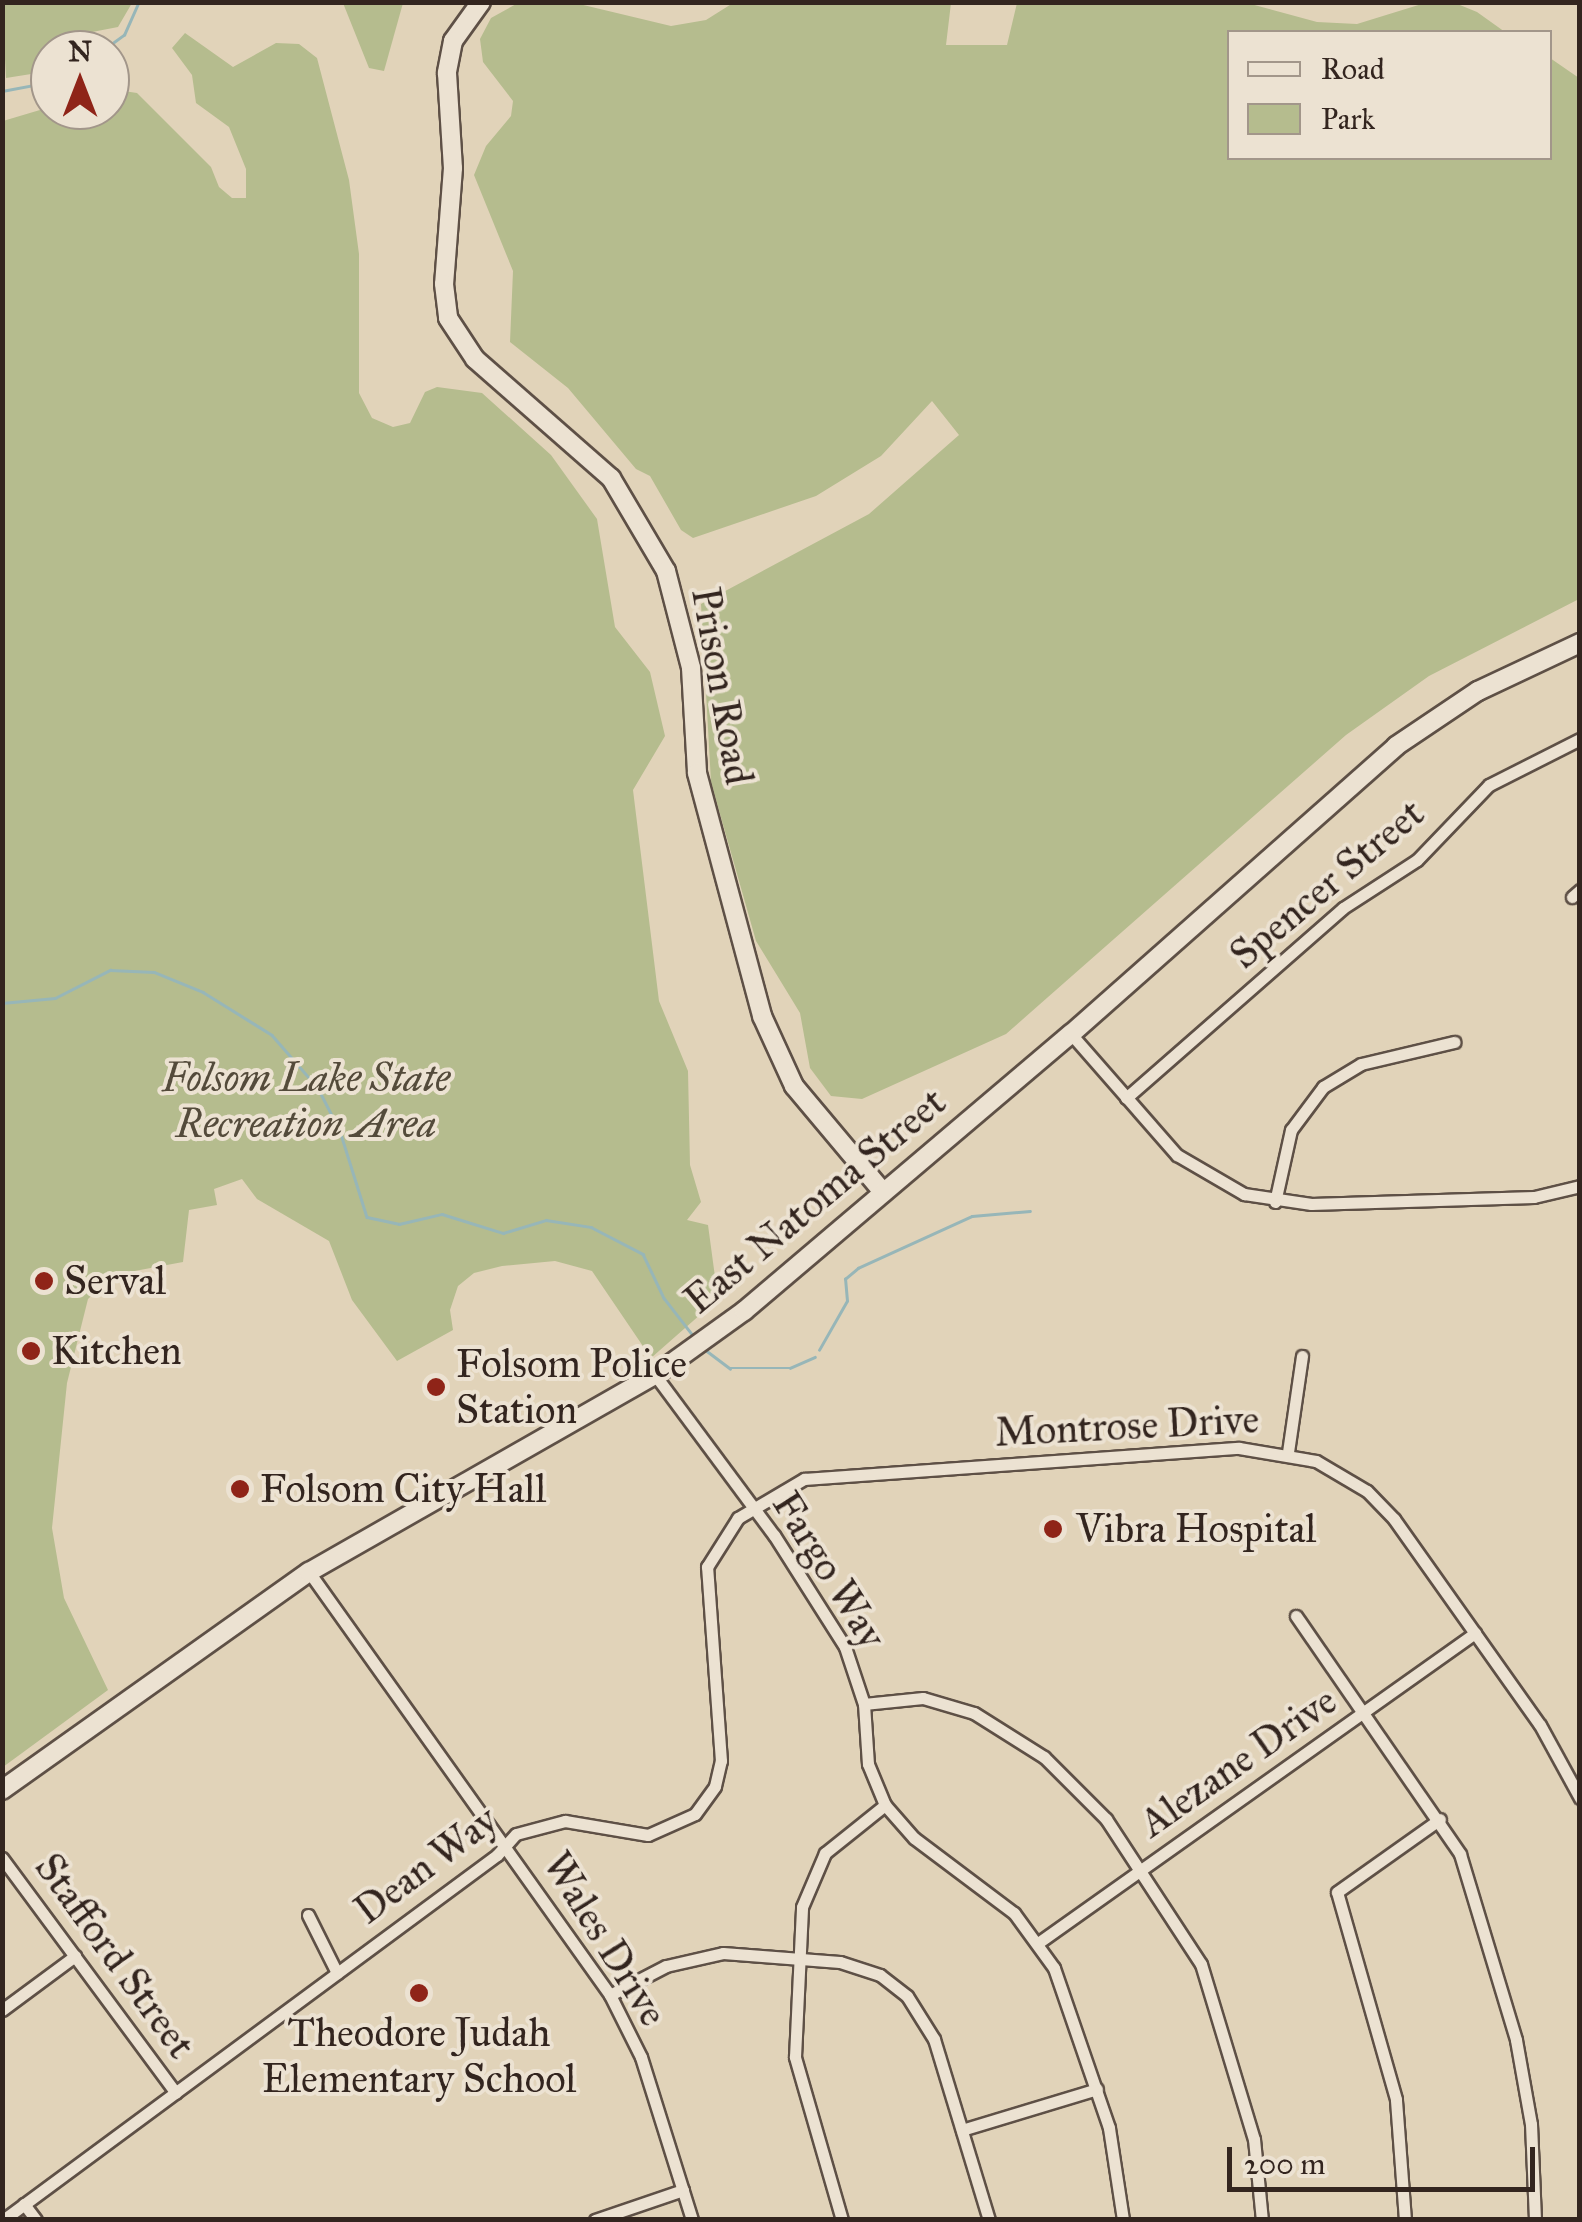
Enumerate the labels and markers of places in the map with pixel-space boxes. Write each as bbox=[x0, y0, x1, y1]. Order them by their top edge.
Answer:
place label: Serval bbox=[64, 1257, 166, 1305]
marker: Serval bbox=[33, 1270, 55, 1292]
place label: Kitchen bbox=[51, 1327, 182, 1375]
marker: Kitchen bbox=[20, 1340, 42, 1362]
place label: Folsom Police Station bbox=[456, 1340, 687, 1434]
marker: Folsom Police Station bbox=[425, 1376, 447, 1398]
place label: Folsom City Hall bbox=[260, 1465, 546, 1513]
marker: Folsom City Hall bbox=[229, 1478, 251, 1500]
place label: Vibra Hospital bbox=[1076, 1505, 1316, 1553]
marker: Vibra Hospital bbox=[1040, 1516, 1066, 1542]
marker: Theodore Judah Elementary School bbox=[408, 1982, 430, 2004]
place label: Theodore Judah Elementary School bbox=[262, 2009, 576, 2103]

